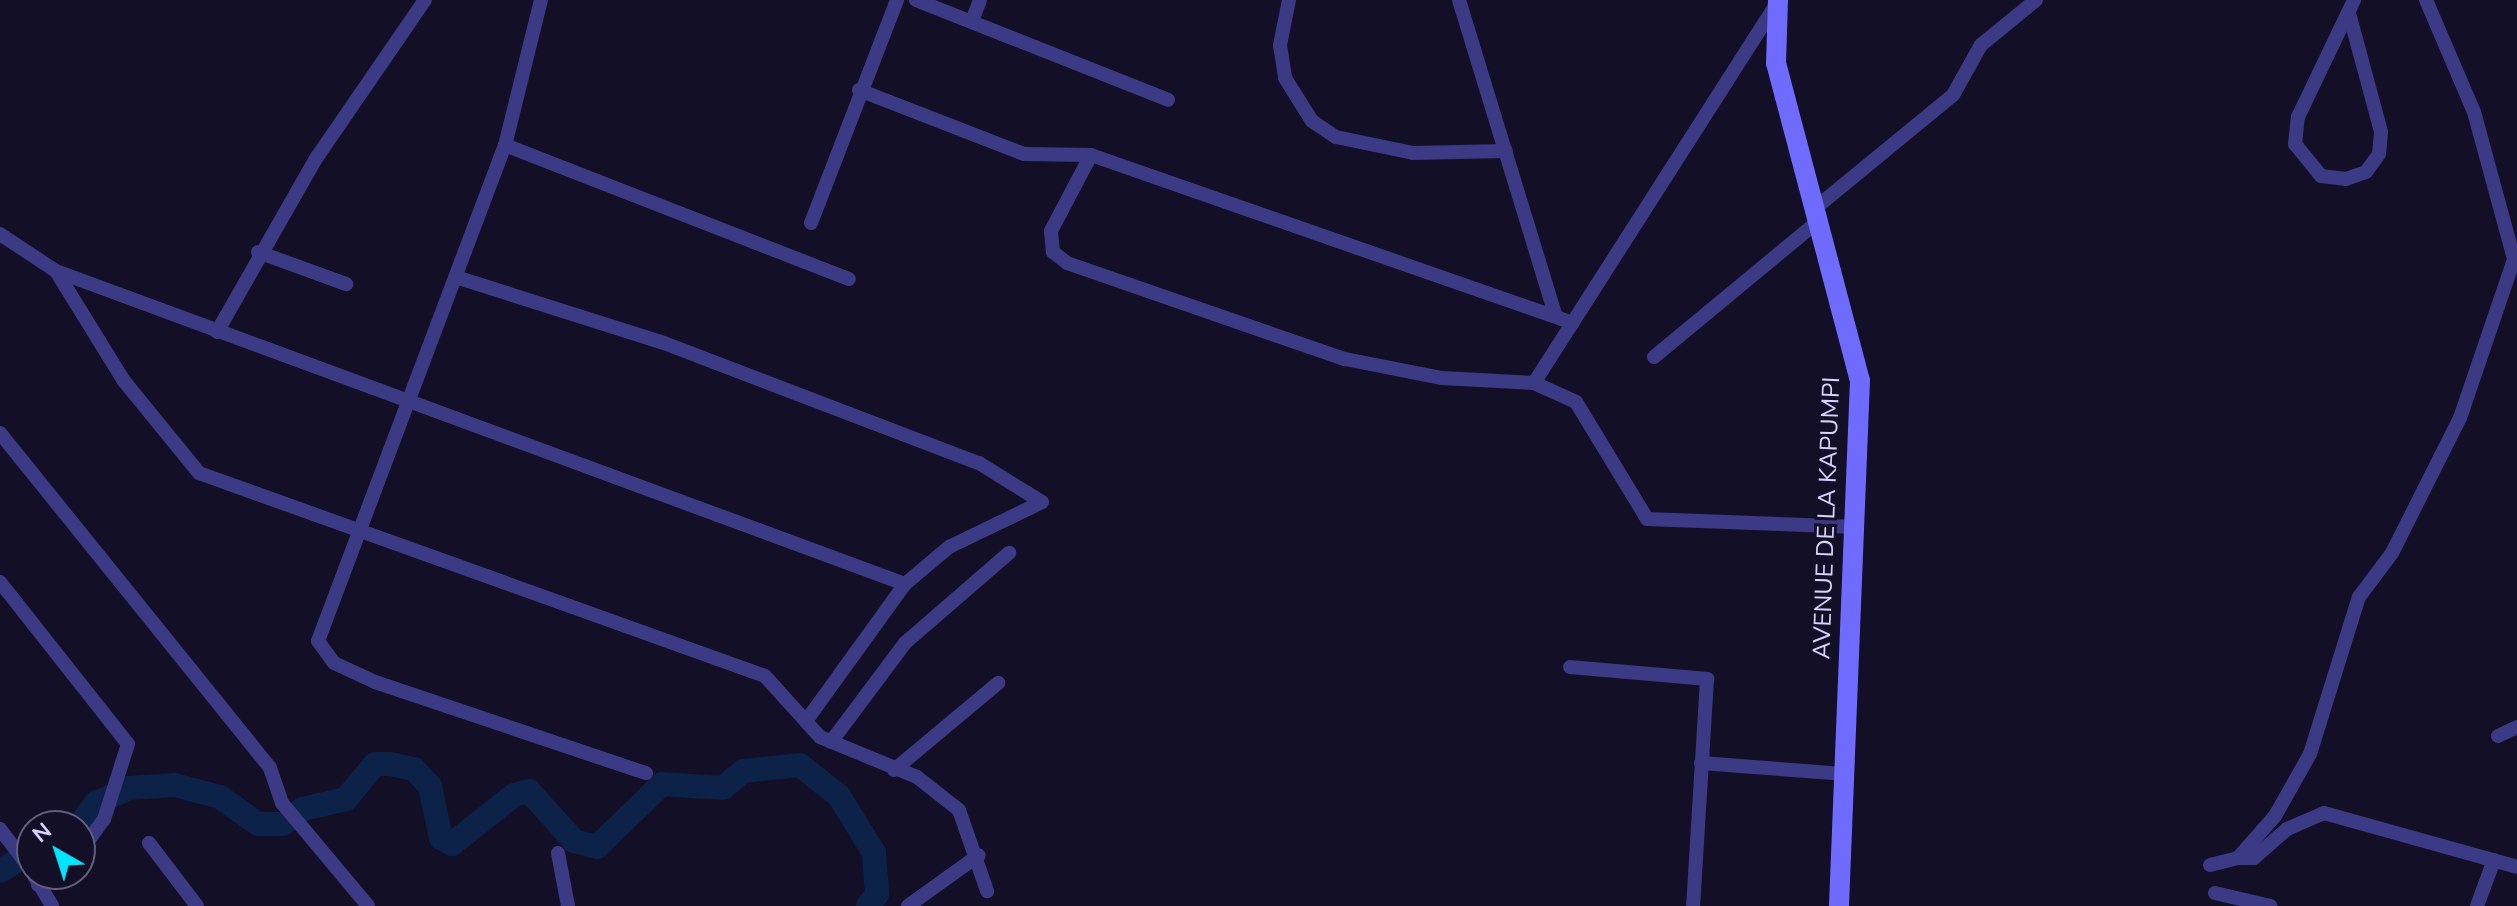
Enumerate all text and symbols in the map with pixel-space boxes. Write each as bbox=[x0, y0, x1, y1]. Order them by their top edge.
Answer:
street label: AVENUE DE LA KAPUMPI bbox=[1808, 376, 1846, 660]
north arrow bbox=[16, 810, 96, 890]
text: N bbox=[26, 816, 58, 850]

